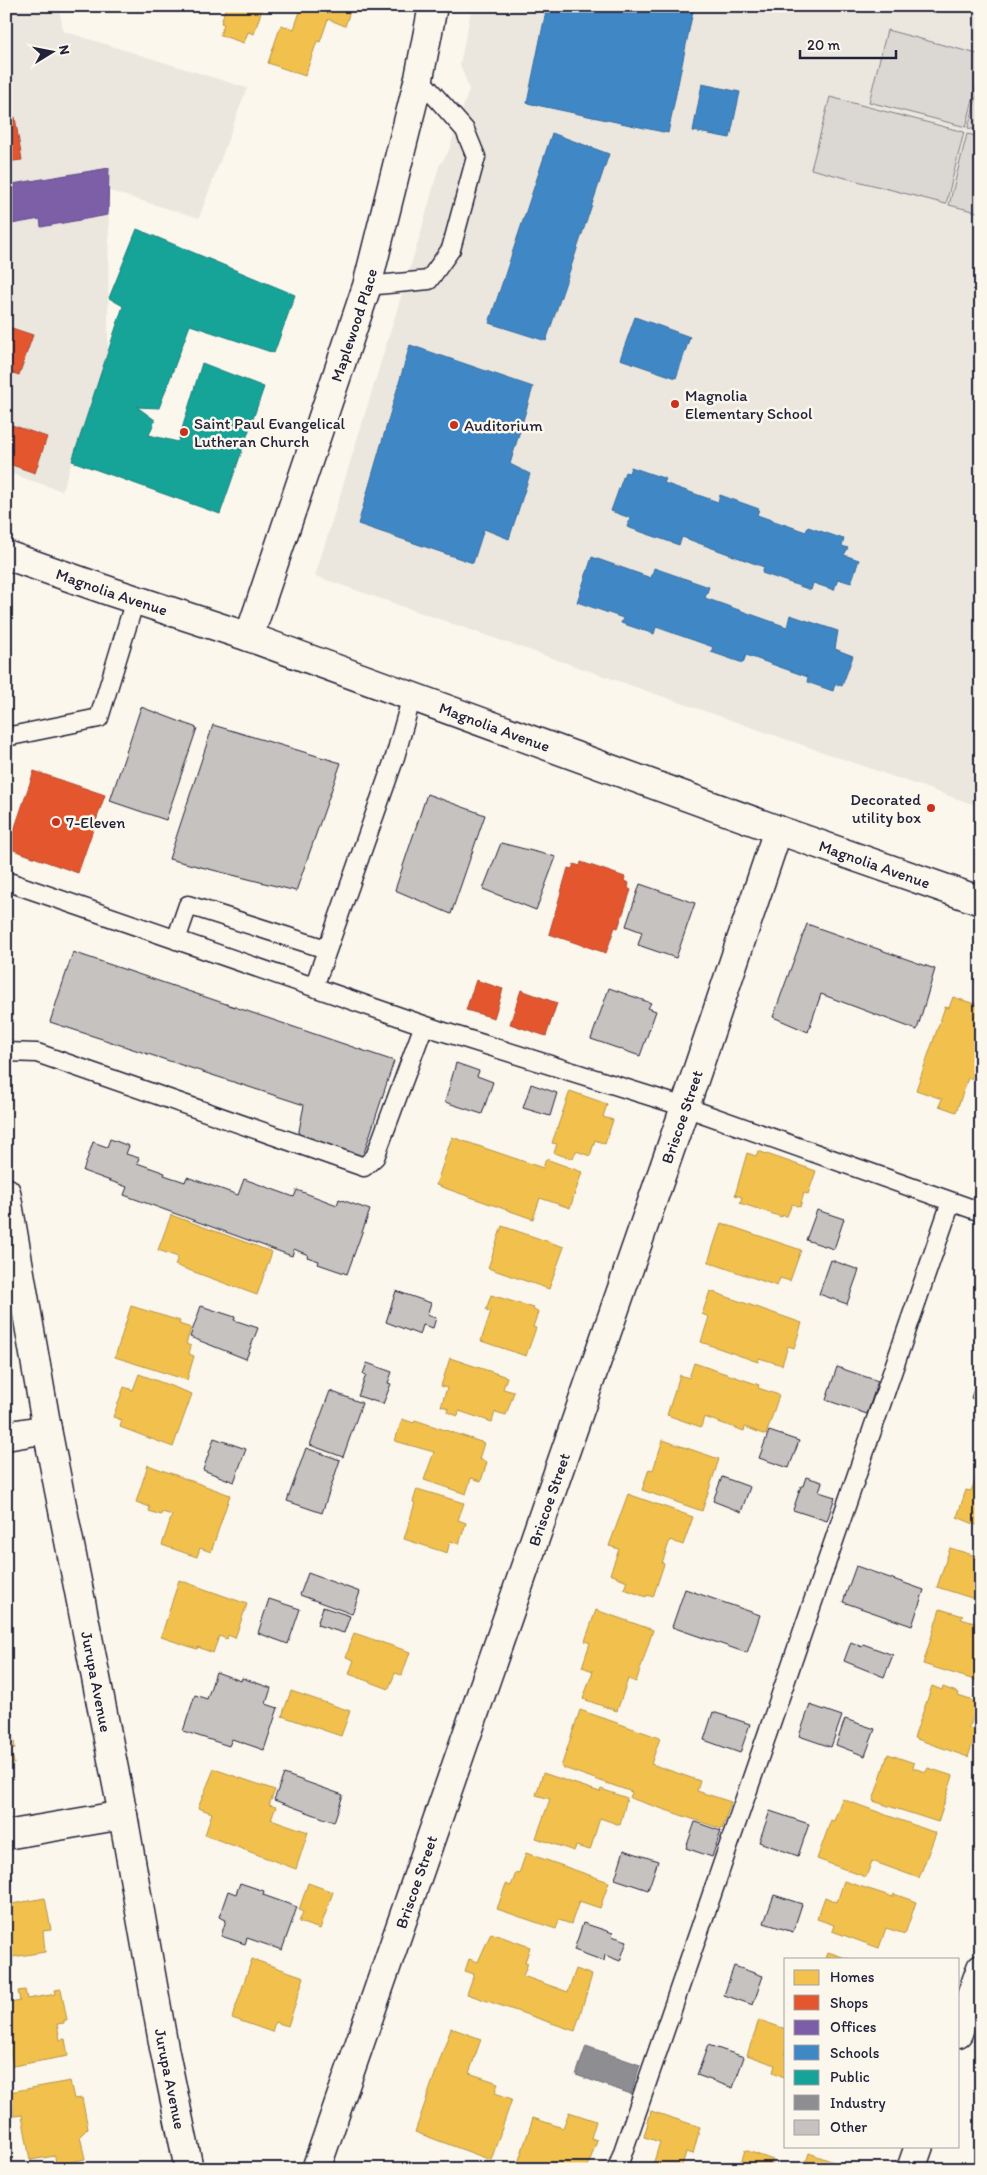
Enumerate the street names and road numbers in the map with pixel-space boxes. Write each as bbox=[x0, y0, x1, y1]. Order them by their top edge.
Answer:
street label: Maplewood Place bbox=[326, 266, 381, 384]
street label: Magnolia Avenue bbox=[54, 564, 170, 619]
street label: Magnolia Avenue bbox=[437, 698, 553, 756]
street label: Magnolia Avenue bbox=[817, 836, 933, 892]
street label: Briscoe Street bbox=[657, 1068, 706, 1166]
street label: Briscoe Street bbox=[524, 1450, 574, 1548]
street label: Jurupa Avenue bbox=[78, 1630, 116, 1734]
street label: Briscoe Street bbox=[391, 1833, 441, 1931]
street label: Jurupa Avenue bbox=[151, 2027, 190, 2131]

